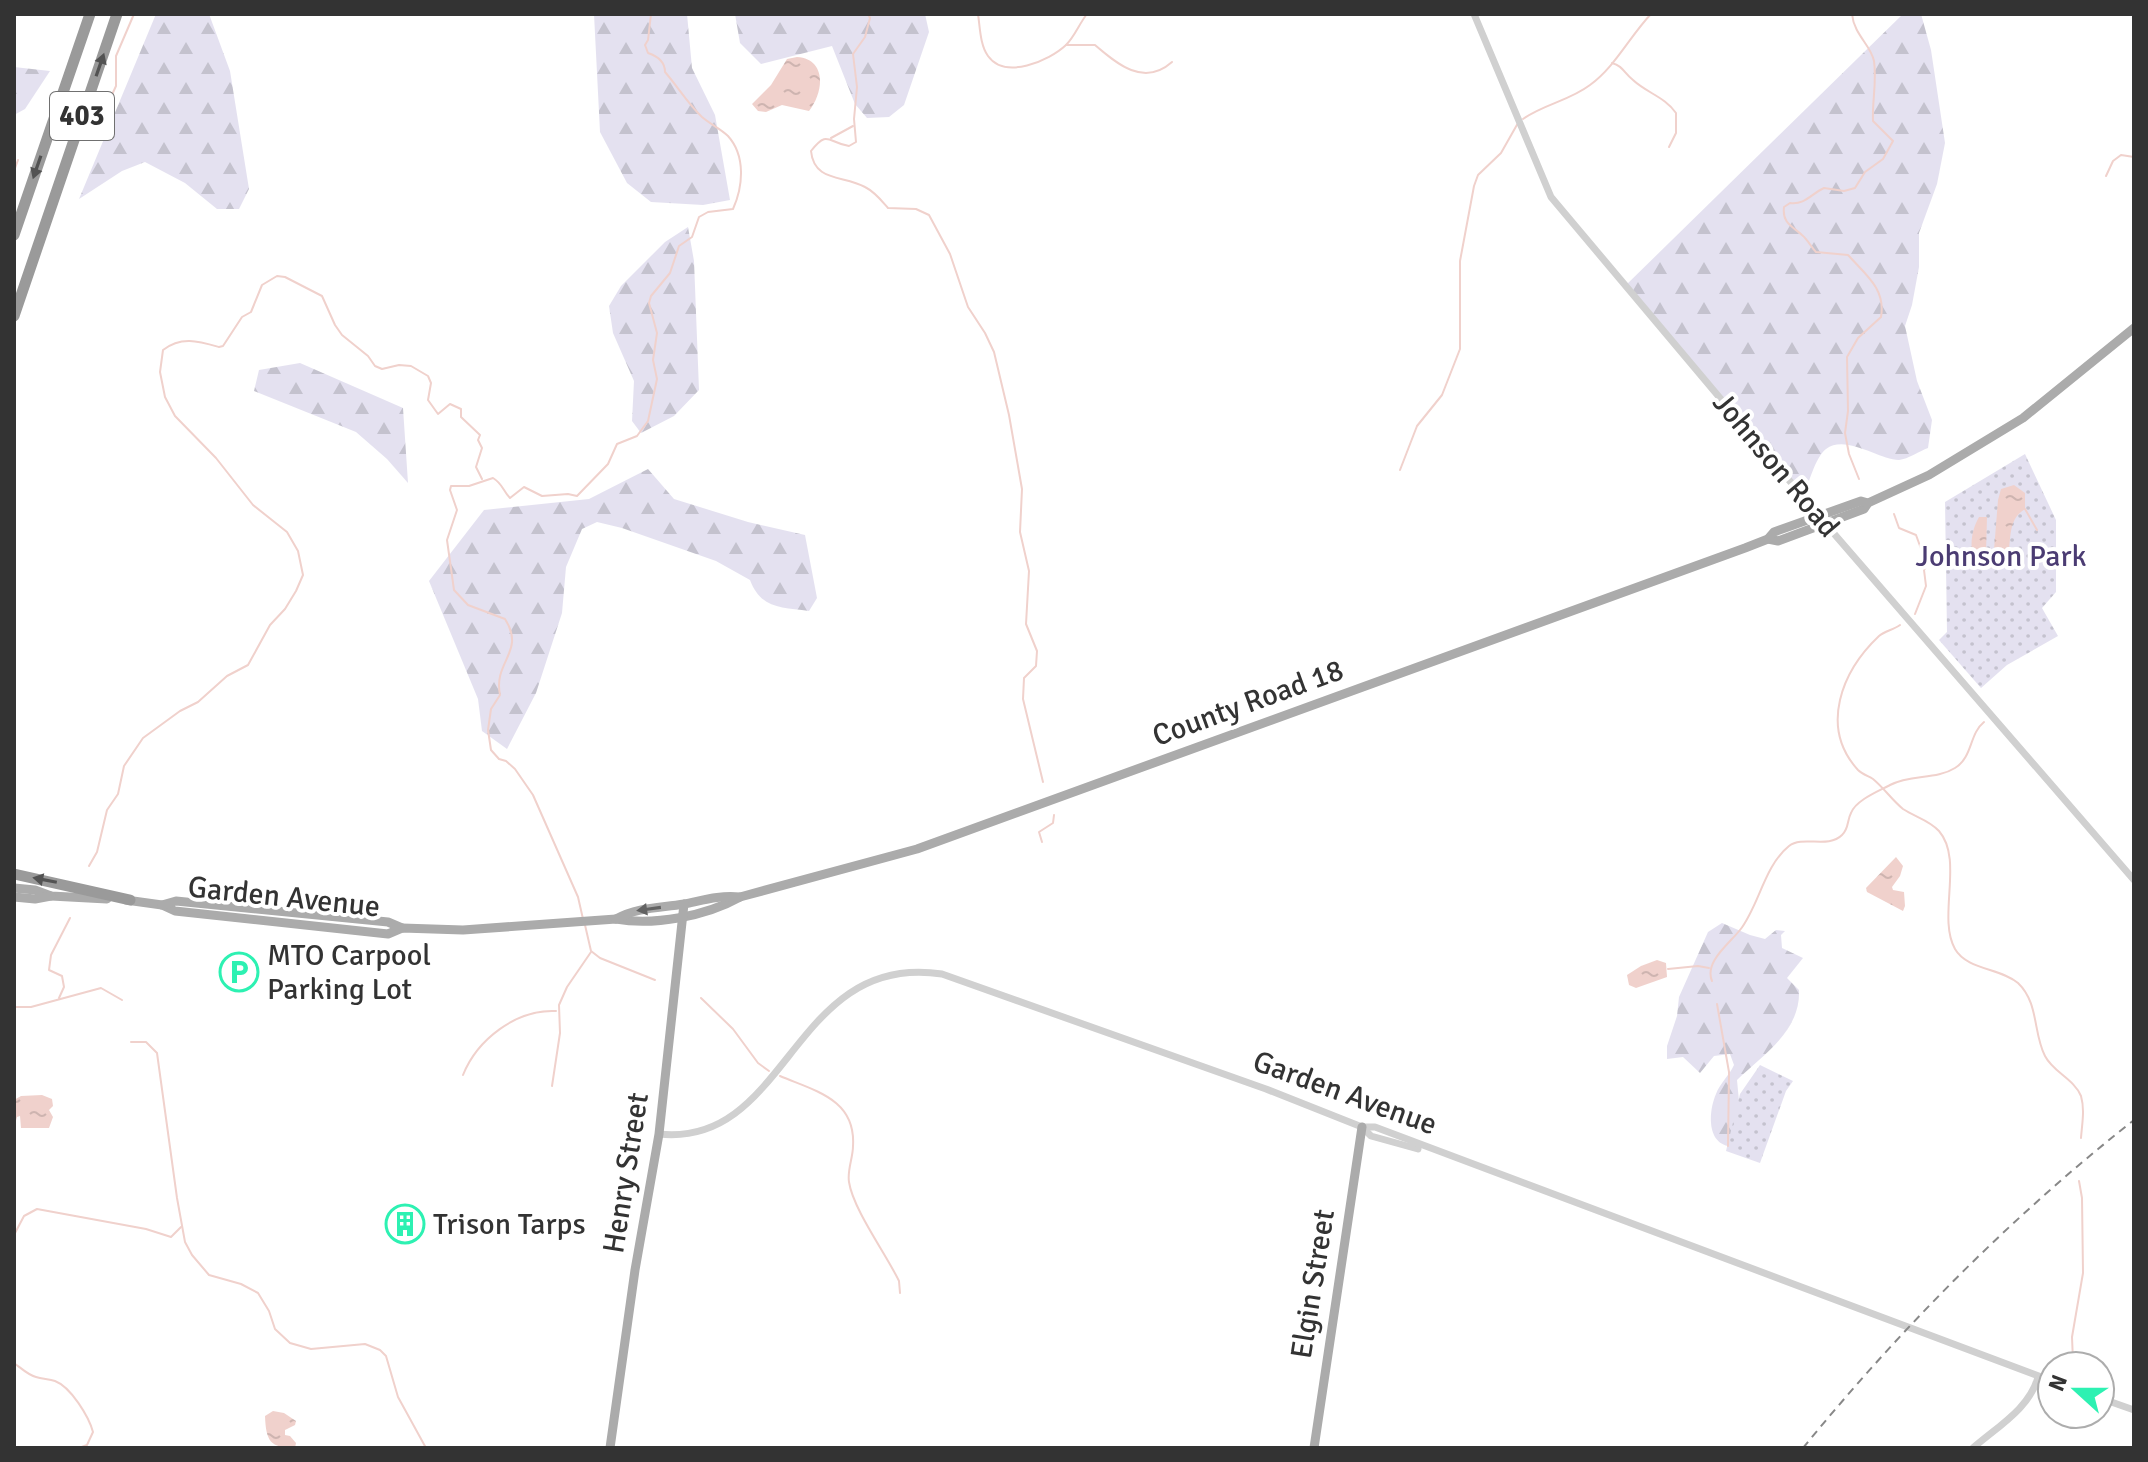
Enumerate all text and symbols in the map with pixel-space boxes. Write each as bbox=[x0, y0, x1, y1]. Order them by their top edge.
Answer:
one-way arrow bbox=[94, 53, 106, 77]
road number: 403 bbox=[50, 92, 114, 140]
one-way arrow bbox=[31, 155, 43, 179]
street label: Johnson Road bbox=[1705, 385, 1847, 545]
park label: Johnson Park bbox=[1915, 538, 2087, 575]
street label: County Road 18 bbox=[1147, 651, 1349, 755]
street label: Garden Avenue bbox=[186, 869, 382, 925]
one-way arrow bbox=[32, 873, 57, 886]
one-way arrow bbox=[636, 902, 661, 915]
place label: MTO Carpool Parking Lot bbox=[267, 937, 431, 1008]
parking icon: MTO Carpool Parking Lot bbox=[218, 951, 260, 993]
street label: Garden Avenue bbox=[1248, 1043, 1442, 1143]
street label: Henry Street bbox=[595, 1090, 657, 1256]
building icon: Trison Tarps bbox=[384, 1203, 426, 1245]
place label: Trison Tarps bbox=[433, 1206, 586, 1243]
street label: Elgin Street bbox=[1283, 1207, 1343, 1361]
north arrow bbox=[2036, 1350, 2116, 1430]
text: N bbox=[2042, 1371, 2073, 1395]

